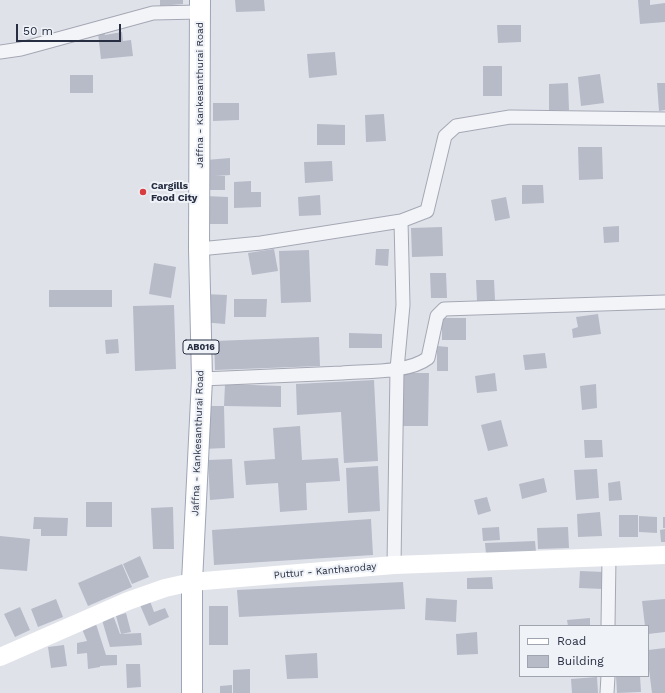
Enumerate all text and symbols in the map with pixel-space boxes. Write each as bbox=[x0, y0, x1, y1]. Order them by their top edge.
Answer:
scale bar bbox=[18, 16, 123, 42]
street label: Jaffna - Kankesanthurai Road bbox=[194, 22, 206, 168]
text: 50 m bbox=[23, 24, 53, 38]
place label: Cargills Food City bbox=[151, 180, 197, 204]
marker: Cargills Food City bbox=[138, 187, 148, 197]
road number: AB016 bbox=[183, 340, 219, 354]
street label: Jaffna - Kankesanthurai Road bbox=[189, 370, 207, 516]
street label: Puttur - Kantharoday bbox=[273, 561, 377, 581]
legend bbox=[519, 625, 649, 677]
text: Road bbox=[557, 634, 586, 648]
text: Building bbox=[557, 654, 604, 668]

